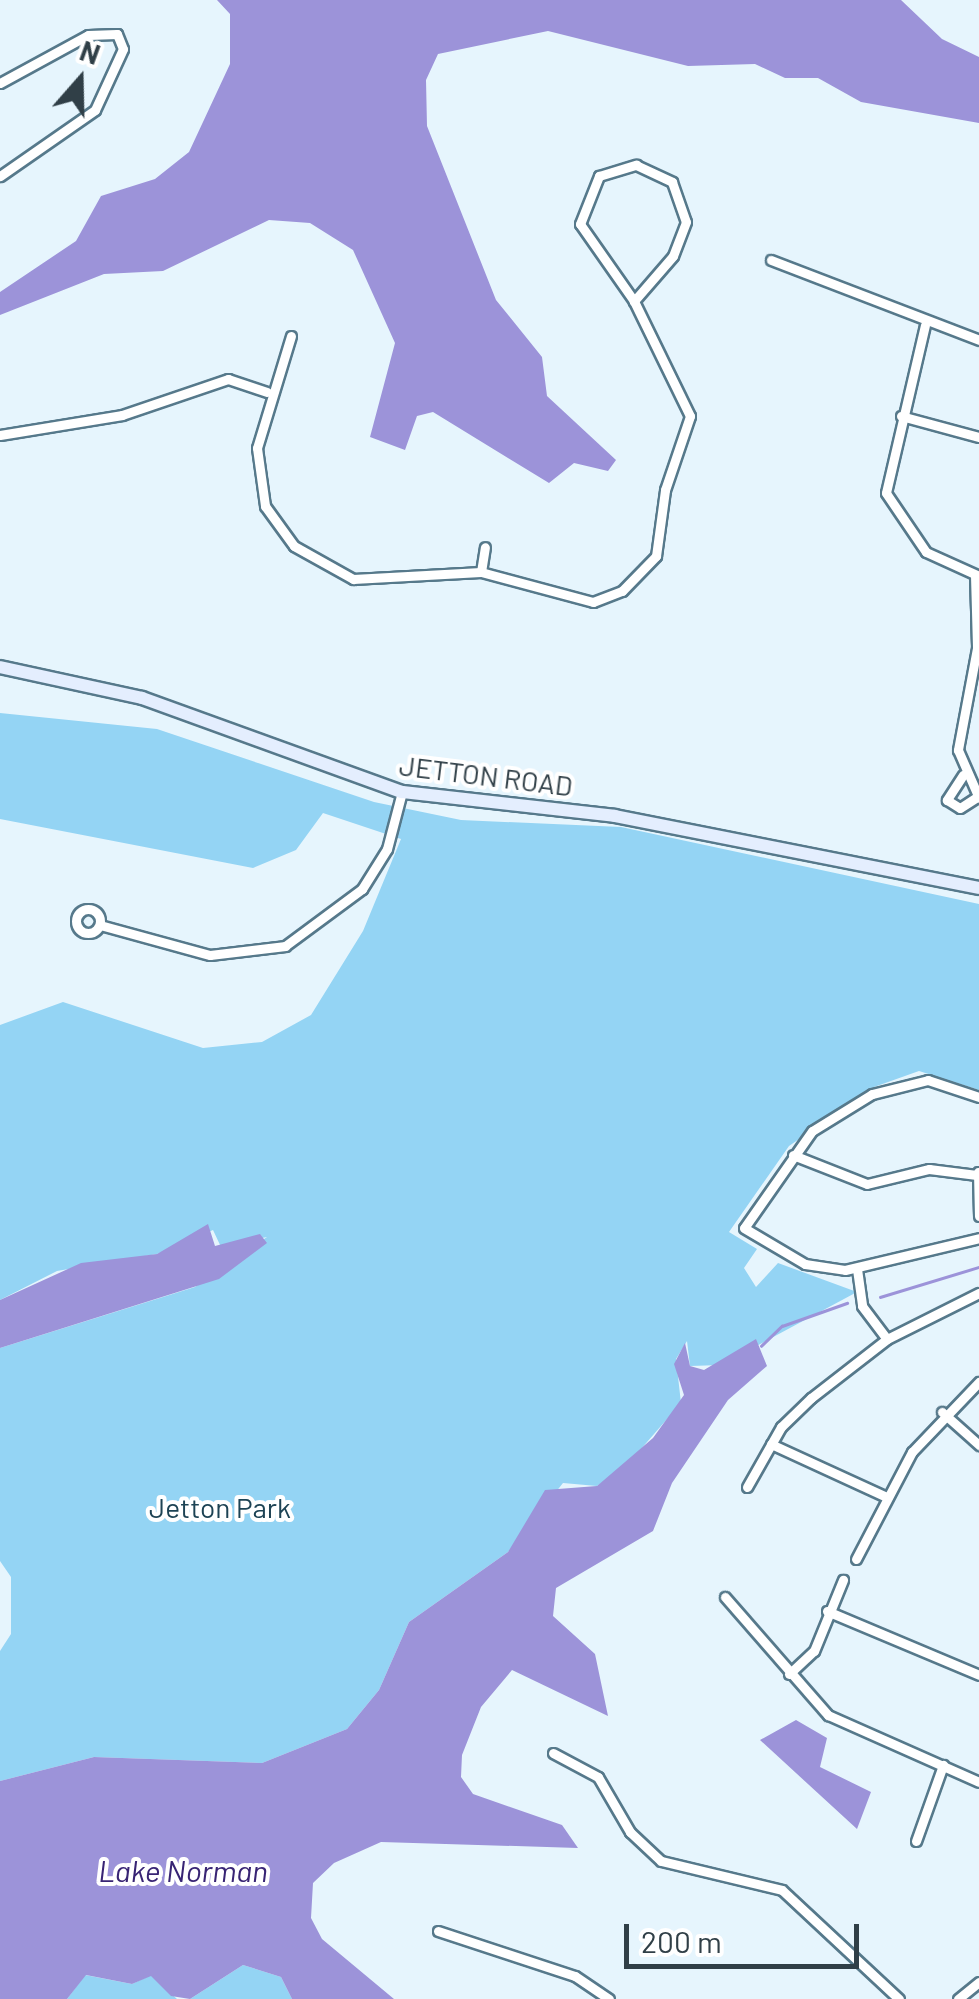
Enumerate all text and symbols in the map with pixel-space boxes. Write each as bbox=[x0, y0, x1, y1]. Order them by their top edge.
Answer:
north arrow bbox=[30, 30, 130, 130]
text: N bbox=[76, 33, 105, 71]
street label: JETTON ROAD bbox=[397, 748, 575, 802]
park label: Jetton Park bbox=[149, 1490, 291, 1524]
water label: Lake Norman bbox=[98, 1852, 268, 1888]
scale bar bbox=[629, 1904, 864, 1966]
text: 200 m bbox=[641, 1923, 722, 1959]

